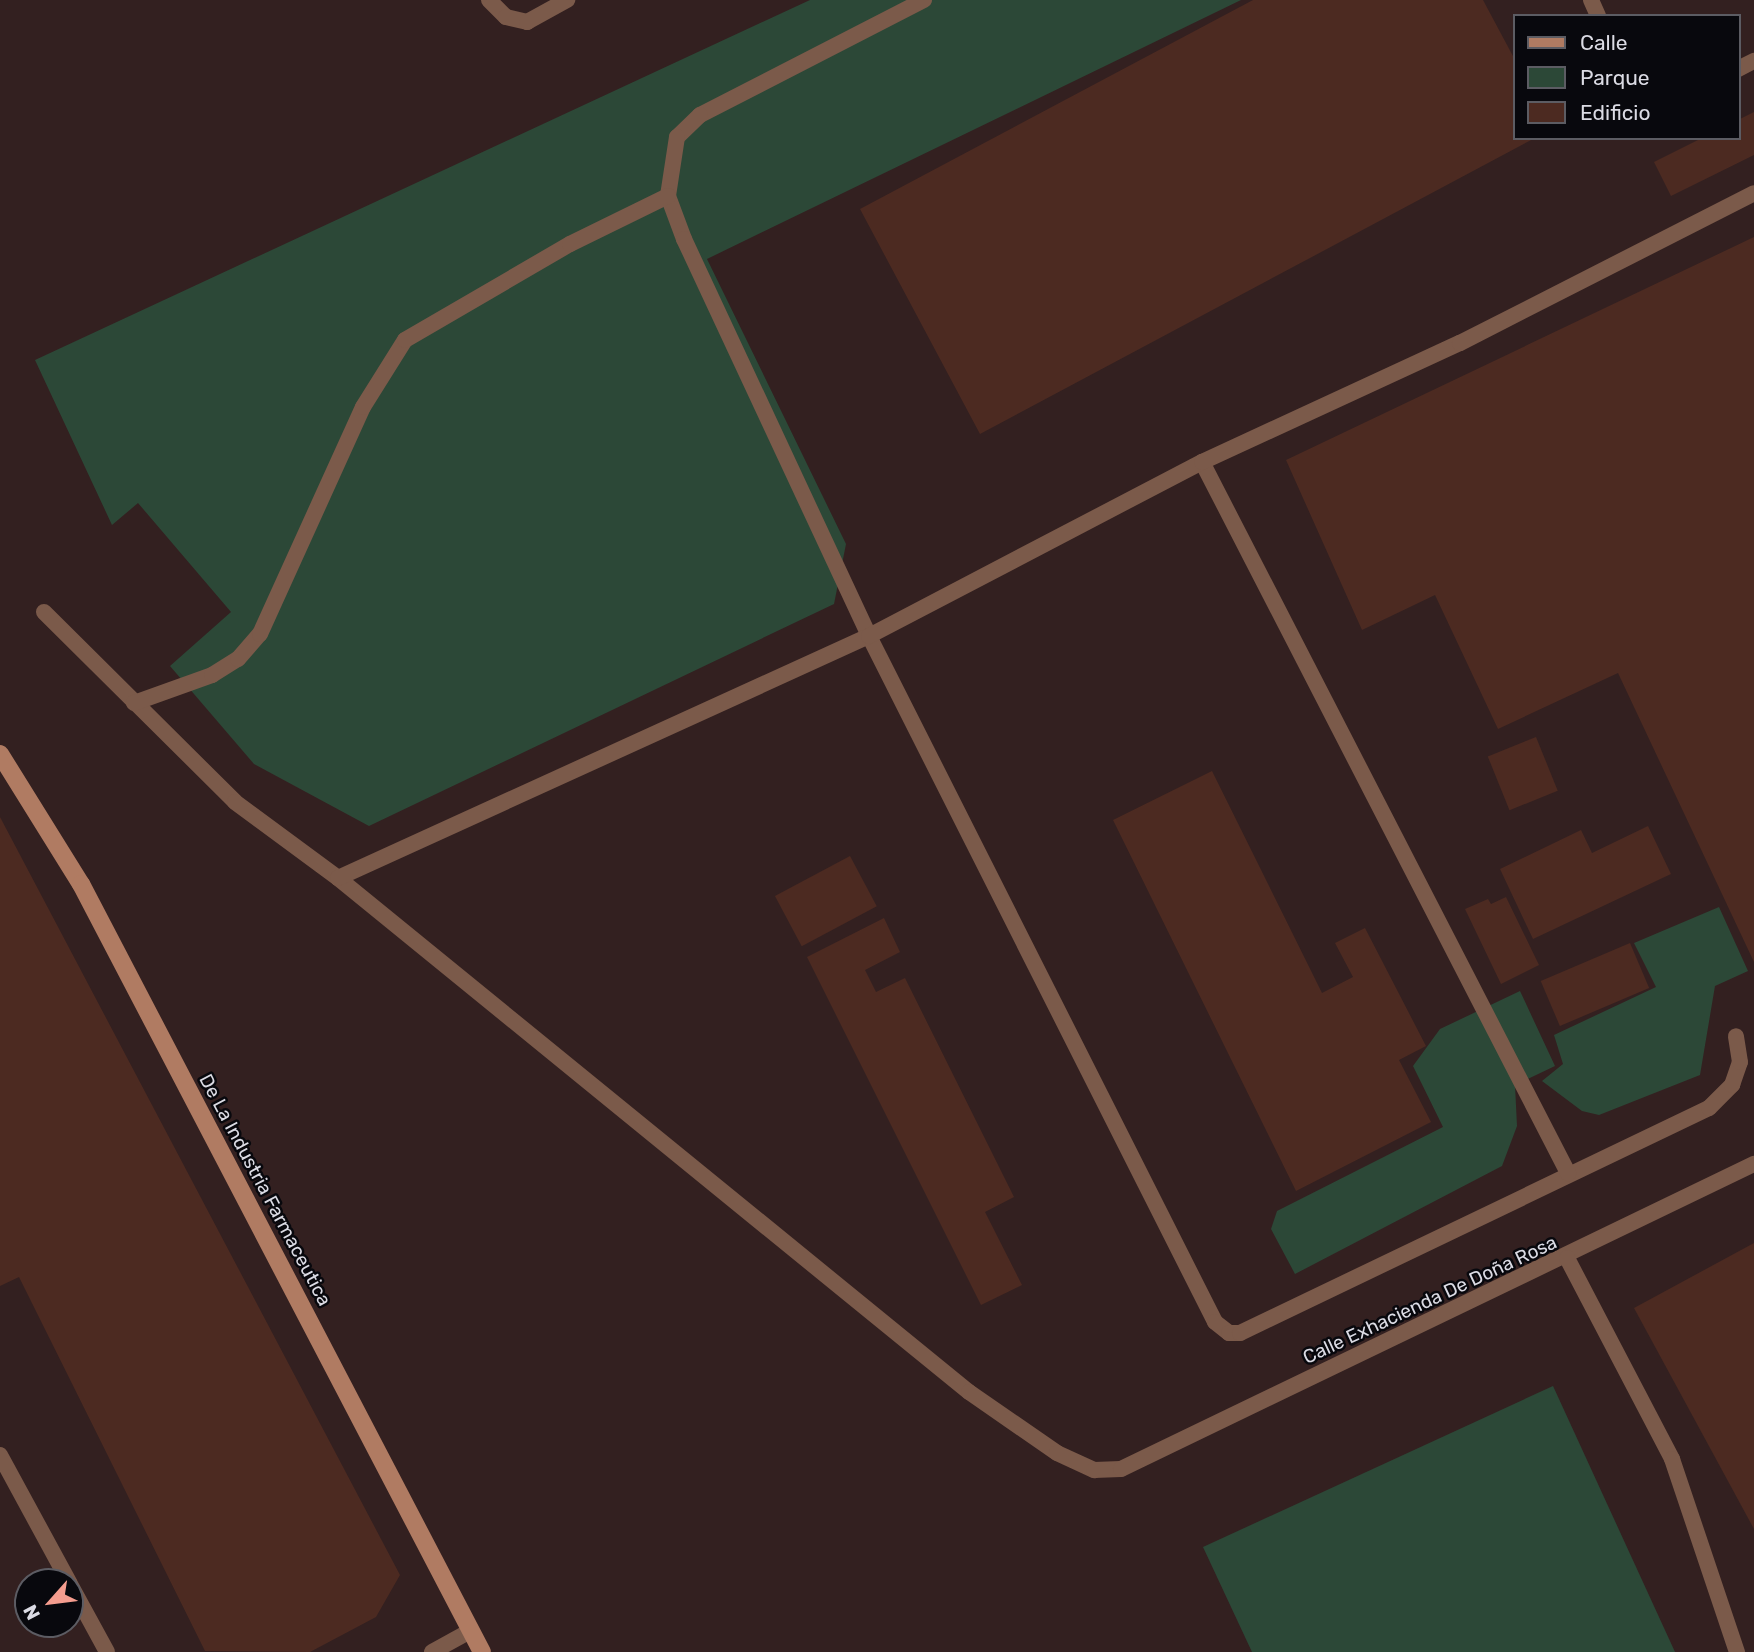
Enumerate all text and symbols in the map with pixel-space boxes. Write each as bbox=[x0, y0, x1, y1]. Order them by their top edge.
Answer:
legend bbox=[1512, 14, 1740, 140]
text: Calle bbox=[1580, 30, 1628, 55]
text: Parque bbox=[1580, 65, 1650, 90]
text: Edificio bbox=[1580, 100, 1650, 125]
street label: De La Industria Farmaceutica bbox=[194, 1070, 336, 1310]
street label: Calle Exhacienda De Doña Rosa bbox=[1299, 1231, 1561, 1369]
north arrow bbox=[14, 1568, 84, 1638]
text: N bbox=[18, 1601, 45, 1624]

